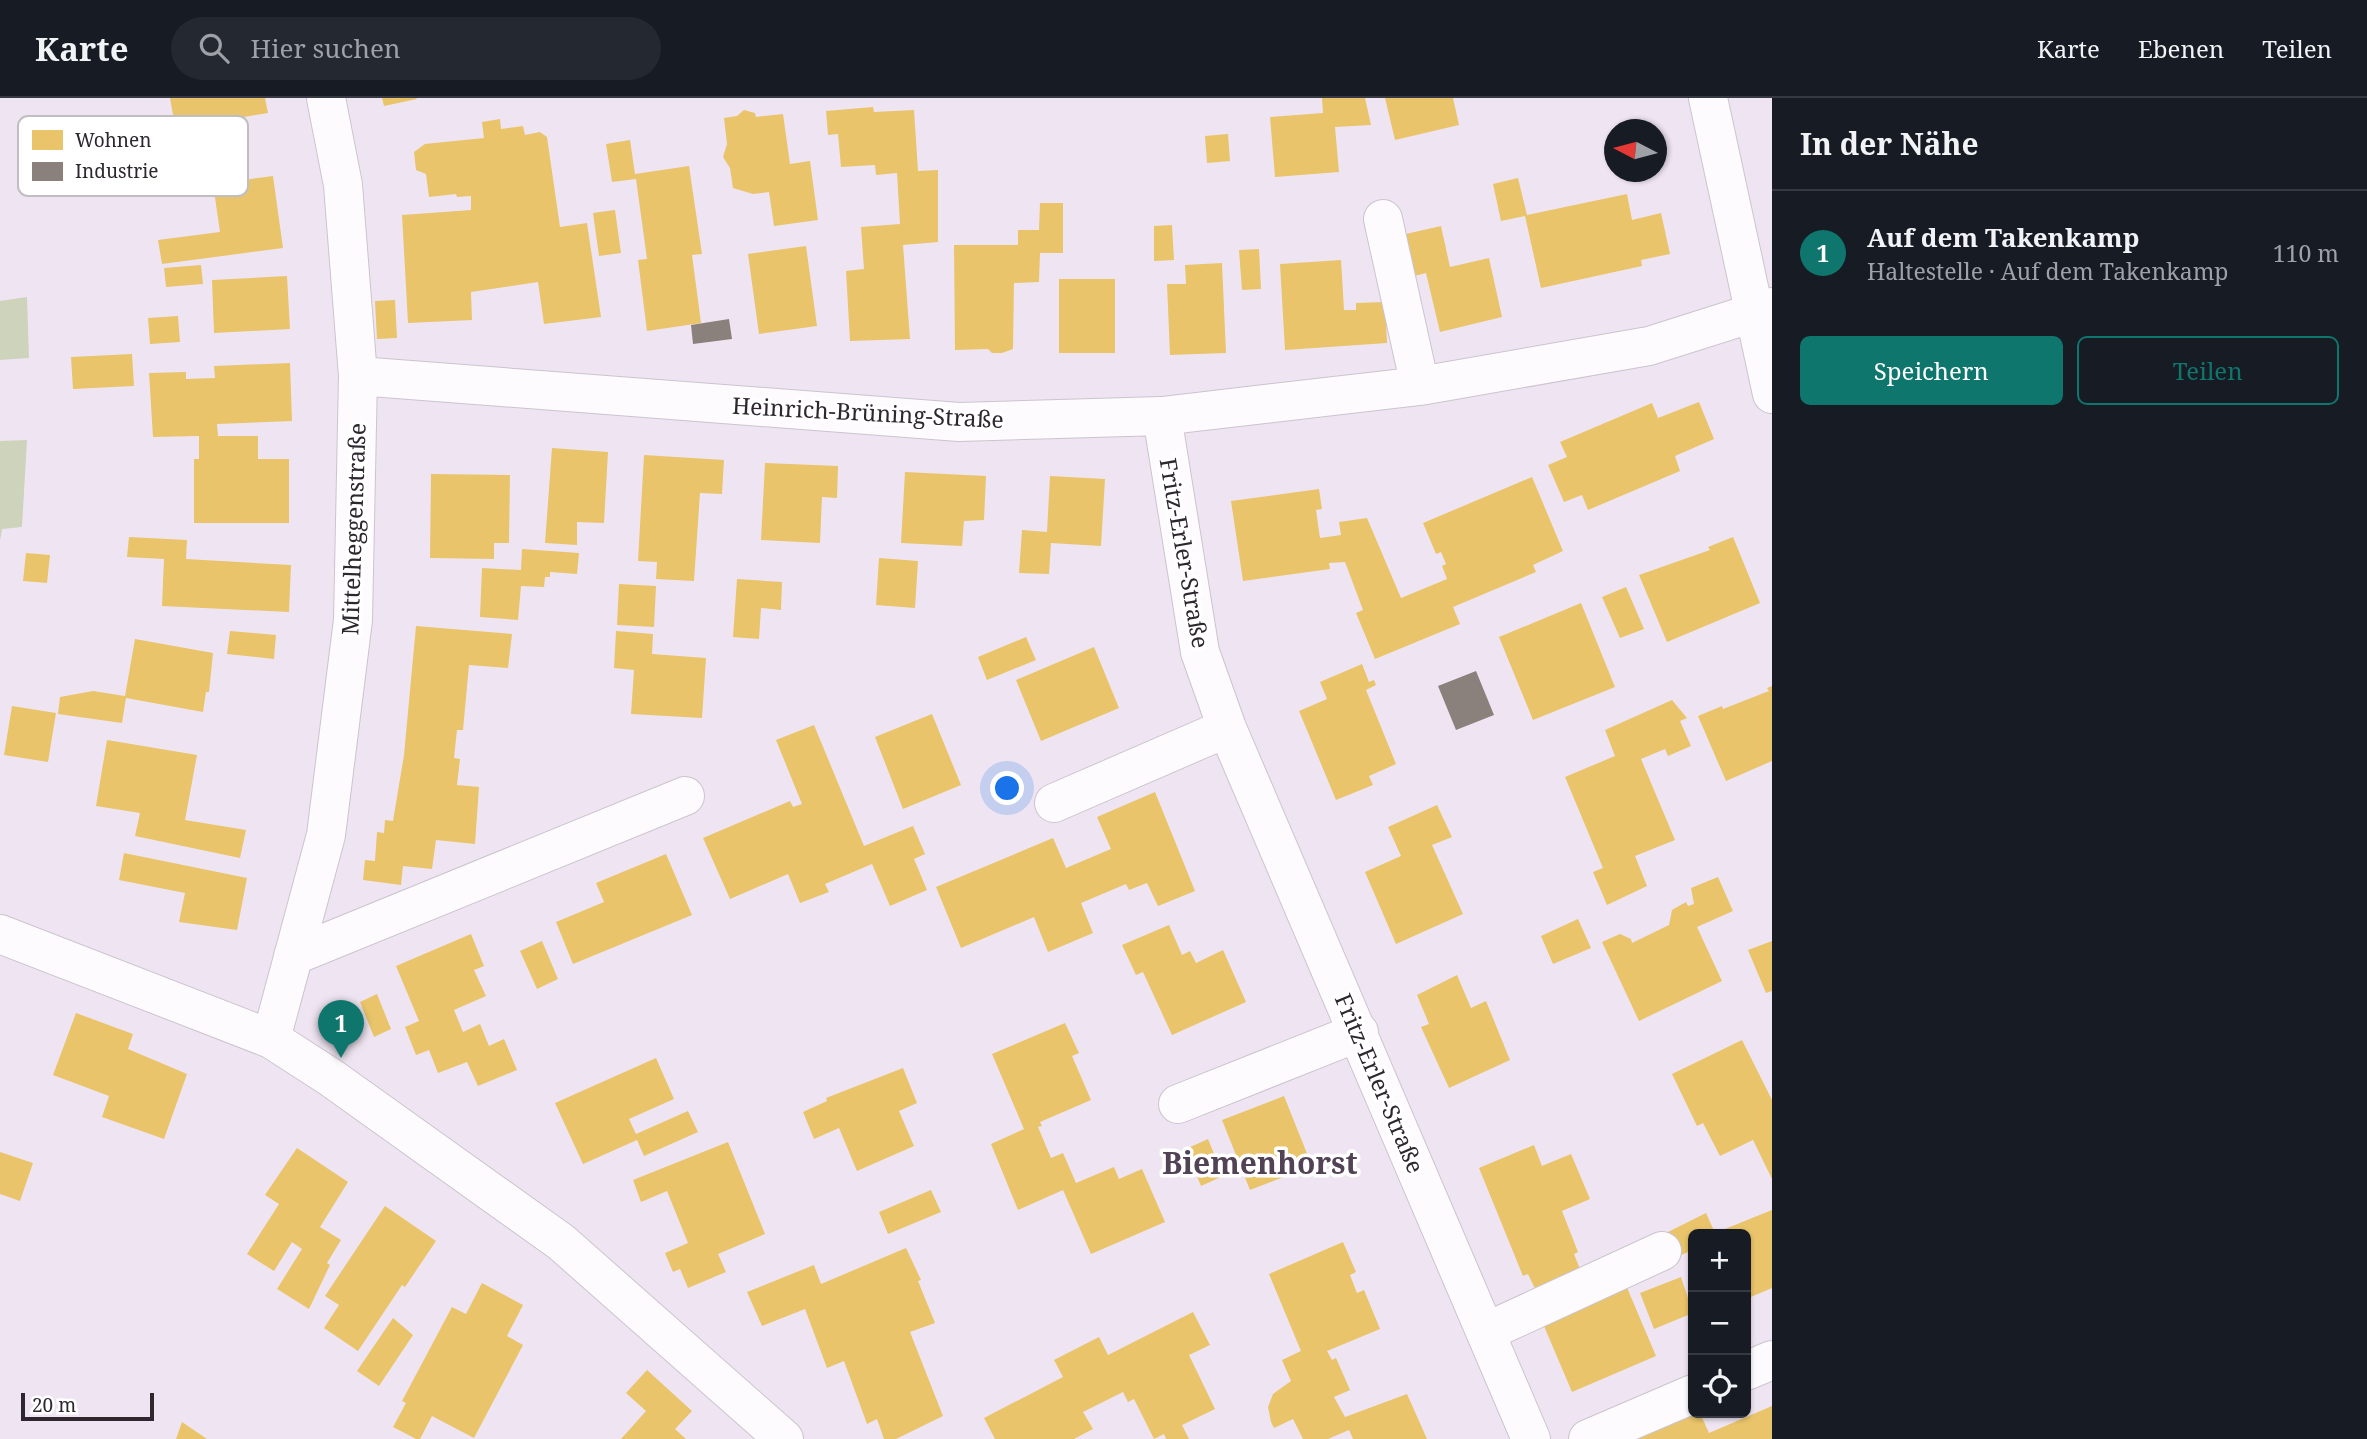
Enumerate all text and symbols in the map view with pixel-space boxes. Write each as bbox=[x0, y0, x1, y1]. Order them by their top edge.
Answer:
search box bbox=[171, 17, 661, 80]
text: Karte bbox=[35, 26, 129, 71]
icon: search bbox=[195, 29, 233, 67]
text: Hier suchen bbox=[251, 30, 401, 66]
text: Karte bbox=[2037, 32, 2100, 65]
text: Ebenen bbox=[2138, 32, 2224, 65]
text: Teilen bbox=[2262, 32, 2332, 65]
legend bbox=[18, 116, 248, 196]
north arrow bbox=[1604, 119, 1667, 182]
text: In der Nähe bbox=[1800, 123, 1979, 164]
text: Wohnen bbox=[75, 127, 151, 153]
text: Industrie bbox=[75, 158, 158, 184]
text: Auf dem Takenkamp bbox=[1867, 219, 2140, 255]
text: 1 bbox=[1817, 237, 1830, 269]
text: 110 m bbox=[2273, 237, 2339, 269]
text: Haltestelle · Auf dem Takenkamp bbox=[1867, 255, 2229, 287]
button: Speichern bbox=[1800, 336, 2063, 405]
button: Teilen bbox=[2077, 336, 2339, 405]
street label: Heinrich-Brüning-Straße bbox=[731, 389, 1005, 435]
street label: Mittelheggenstraße bbox=[333, 422, 373, 636]
street label: Fritz-Erler-Straße bbox=[1153, 455, 1217, 651]
your location bbox=[990, 771, 1024, 805]
street label: Fritz-Erler-Straße bbox=[1328, 988, 1432, 1178]
pin: 1 bbox=[318, 1000, 364, 1058]
district label: Biemenhorst bbox=[1162, 1142, 1358, 1183]
map controls bbox=[1688, 1229, 1751, 1418]
button: + bbox=[1688, 1229, 1751, 1292]
button: − bbox=[1688, 1292, 1751, 1355]
button: locate bbox=[1688, 1355, 1751, 1418]
scale bar bbox=[21, 1390, 154, 1422]
text: 20 m bbox=[32, 1392, 76, 1418]

